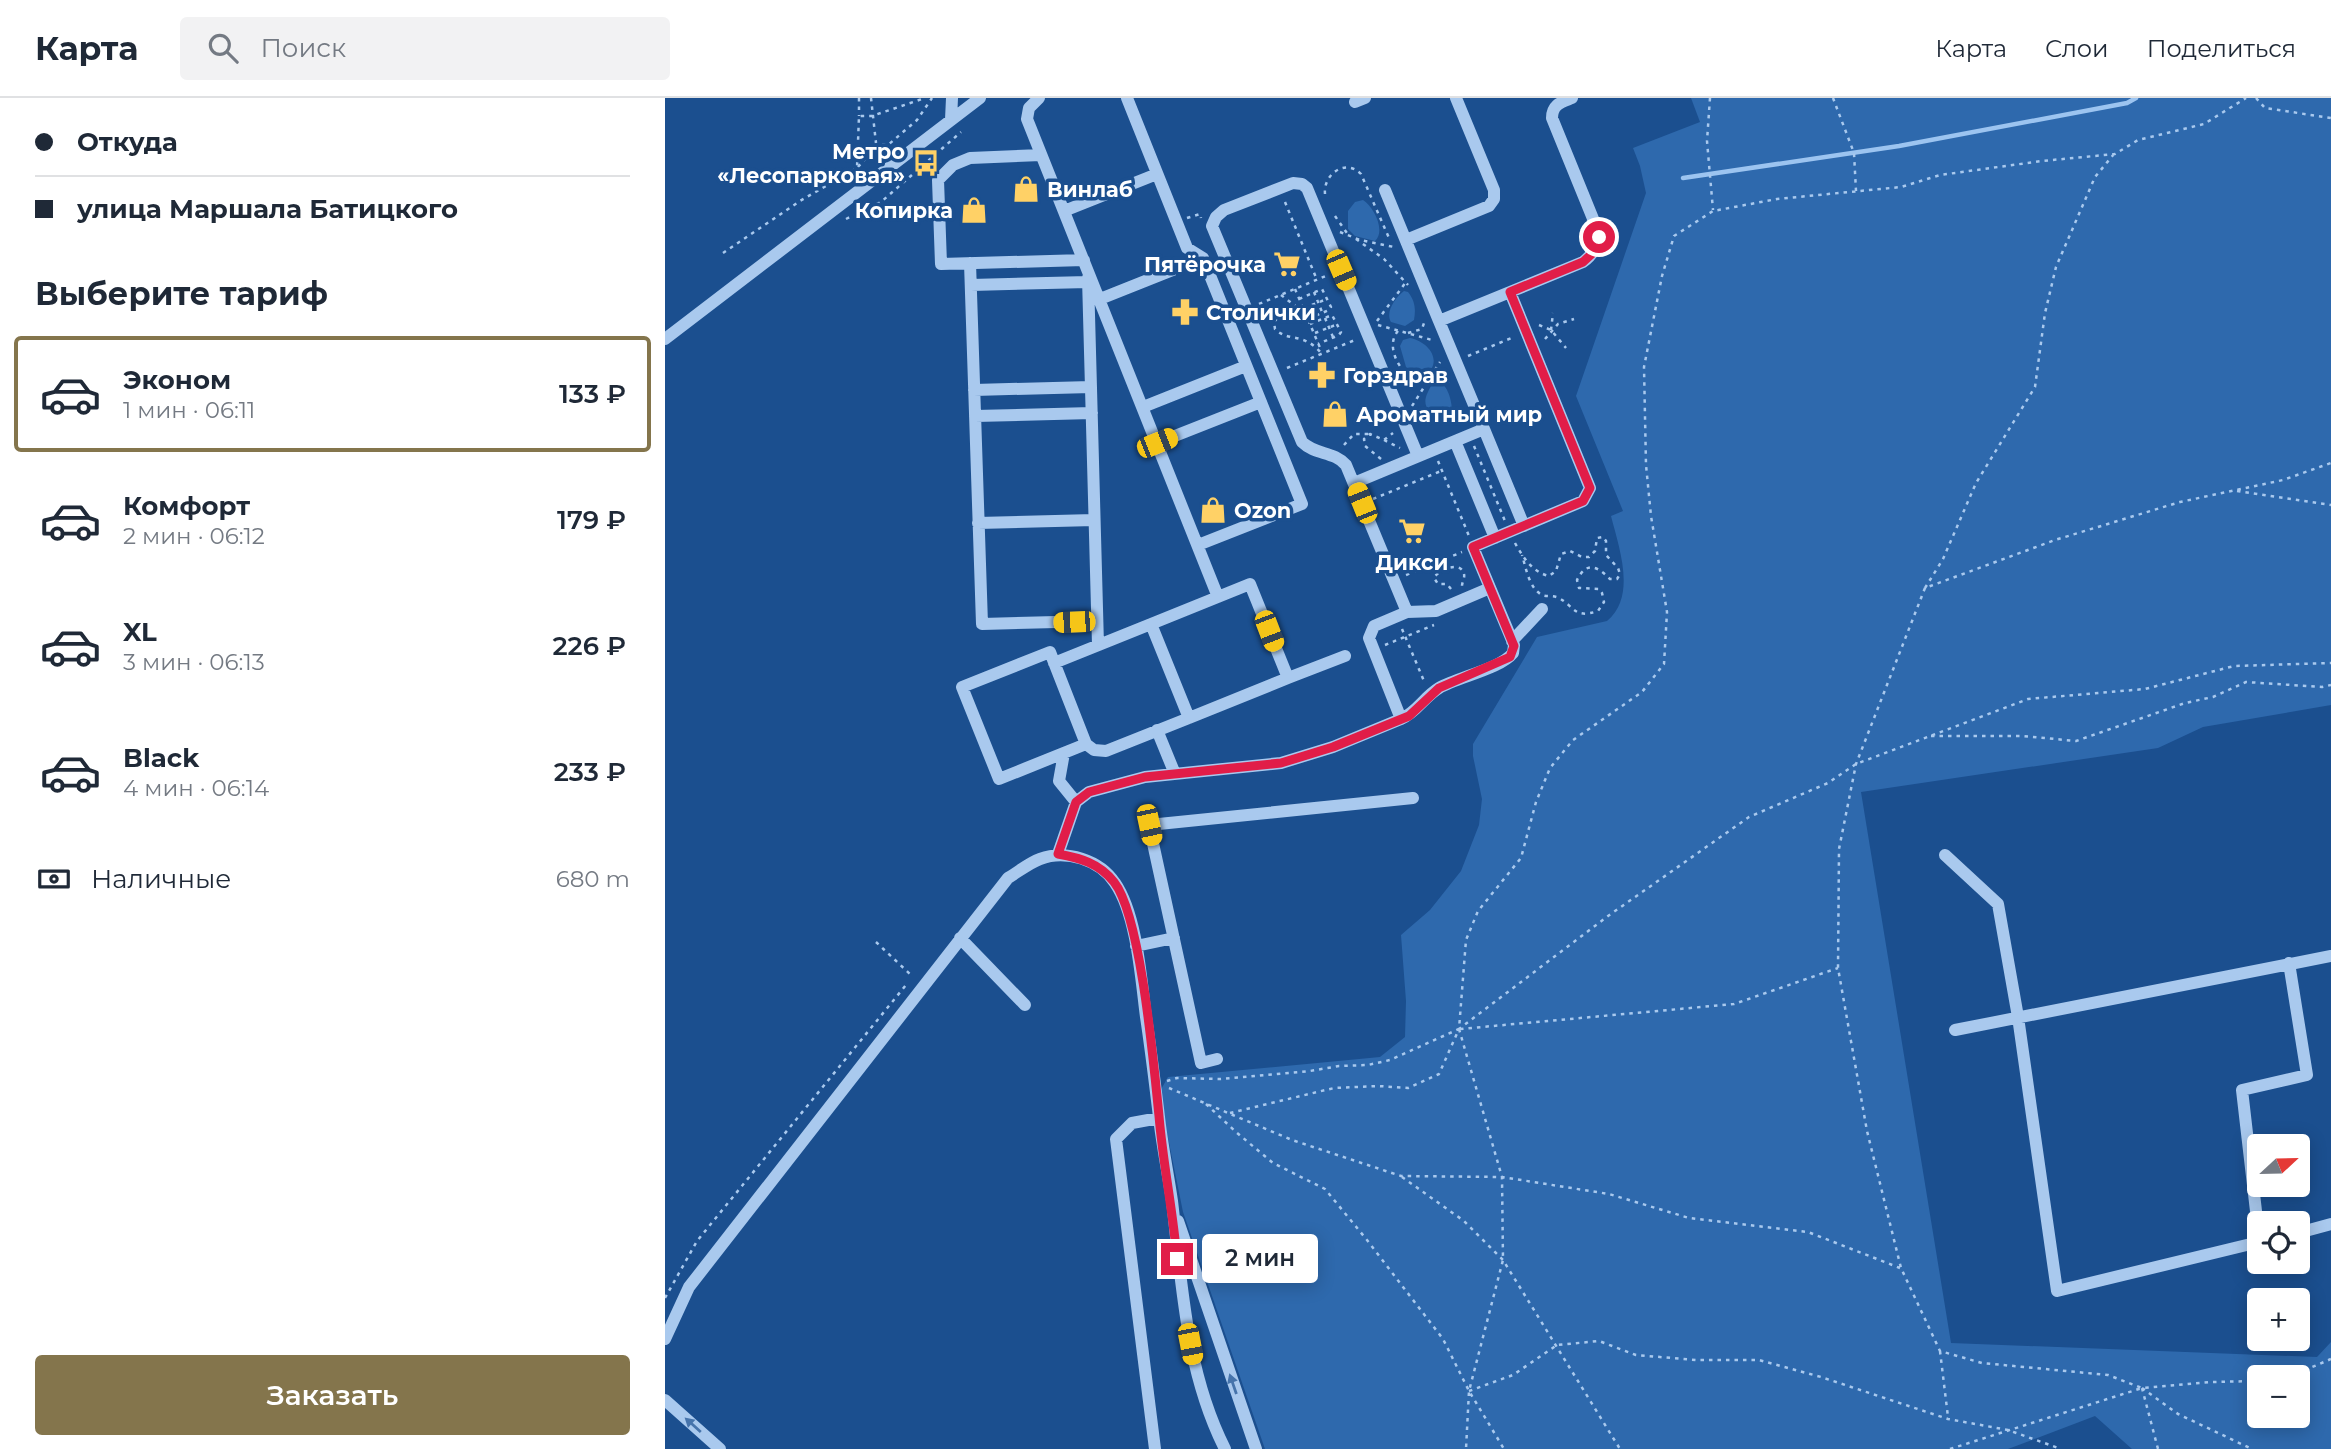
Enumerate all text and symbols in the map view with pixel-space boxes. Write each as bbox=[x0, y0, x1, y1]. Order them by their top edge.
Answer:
search box bbox=[180, 17, 670, 80]
text: Карта bbox=[35, 28, 138, 68]
icon: search bbox=[204, 29, 242, 67]
text: Поиск bbox=[260, 32, 346, 64]
text: Карта bbox=[1935, 34, 2007, 63]
text: Слои bbox=[2045, 34, 2109, 63]
text: Поделиться bbox=[2147, 34, 2296, 63]
text: Откуда bbox=[77, 126, 178, 158]
place label: Метро «Лесопарковая» bbox=[717, 139, 905, 188]
bus stop icon: Метро «Лесопарковая» bbox=[911, 148, 941, 178]
shop icon: Винлаб bbox=[1011, 174, 1041, 204]
place label: Винлаб bbox=[1047, 177, 1133, 202]
text: улица Маршала Батицкого bbox=[77, 193, 458, 225]
shop icon: Копирка bbox=[959, 195, 989, 225]
place label: Копирка bbox=[855, 198, 953, 223]
route start bbox=[1583, 221, 1615, 253]
car bbox=[1324, 247, 1359, 293]
supermarket icon: Пятёрочка bbox=[1272, 249, 1302, 279]
place label: Пятёрочка bbox=[1144, 252, 1266, 277]
text: Выберите тариф bbox=[35, 274, 328, 313]
pharmacy icon: Столички bbox=[1170, 297, 1200, 327]
place label: Столички bbox=[1206, 300, 1316, 325]
pharmacy icon: Горздрав bbox=[1307, 360, 1337, 390]
icon: car bbox=[39, 363, 102, 426]
place label: Горздрав bbox=[1343, 363, 1448, 388]
text: Эконом bbox=[123, 364, 231, 396]
text: 133 ₽ bbox=[559, 378, 626, 410]
text: 1 мин · 06:11 bbox=[123, 396, 255, 424]
shop icon: Ароматный мир bbox=[1320, 399, 1350, 429]
place label: Ароматный мир bbox=[1356, 402, 1542, 427]
car bbox=[1134, 425, 1181, 461]
car bbox=[1345, 480, 1380, 526]
icon: car bbox=[39, 489, 102, 552]
text: Комфорт bbox=[123, 490, 250, 522]
shop icon: Ozon bbox=[1198, 495, 1228, 525]
place label: Ozon bbox=[1234, 498, 1291, 523]
text: 179 ₽ bbox=[557, 504, 626, 536]
supermarket icon: Дикси bbox=[1397, 516, 1427, 546]
text: 2 мин · 06:12 bbox=[123, 522, 265, 550]
place label: Дикси bbox=[1376, 550, 1448, 575]
car bbox=[1252, 608, 1287, 654]
car bbox=[1053, 611, 1096, 633]
icon: car bbox=[39, 615, 102, 678]
text: XL bbox=[123, 616, 157, 648]
text: 226 ₽ bbox=[552, 630, 626, 662]
text: 3 мин · 06:13 bbox=[123, 648, 265, 676]
icon: car bbox=[39, 741, 102, 804]
text: Black bbox=[123, 742, 199, 774]
text: 233 ₽ bbox=[554, 756, 626, 788]
text: 4 мин · 06:14 bbox=[123, 774, 269, 802]
car bbox=[1135, 802, 1164, 848]
icon: cash bbox=[35, 860, 73, 898]
text: Наличные bbox=[91, 863, 231, 895]
text: 680 m bbox=[556, 865, 630, 893]
north arrow bbox=[2247, 1134, 2310, 1197]
map controls bbox=[2247, 1134, 2310, 1428]
button: locate bbox=[2247, 1211, 2310, 1274]
callout: 2 мин bbox=[1201, 1234, 1317, 1284]
route end bbox=[1161, 1243, 1193, 1275]
text: 2 мин bbox=[1225, 1244, 1295, 1272]
button: + bbox=[2247, 1288, 2310, 1351]
car bbox=[1176, 1321, 1205, 1367]
button: Заказать bbox=[35, 1355, 630, 1435]
button: − bbox=[2247, 1365, 2310, 1428]
one-way arrow bbox=[1227, 1374, 1238, 1395]
one-way arrow bbox=[684, 1417, 701, 1433]

